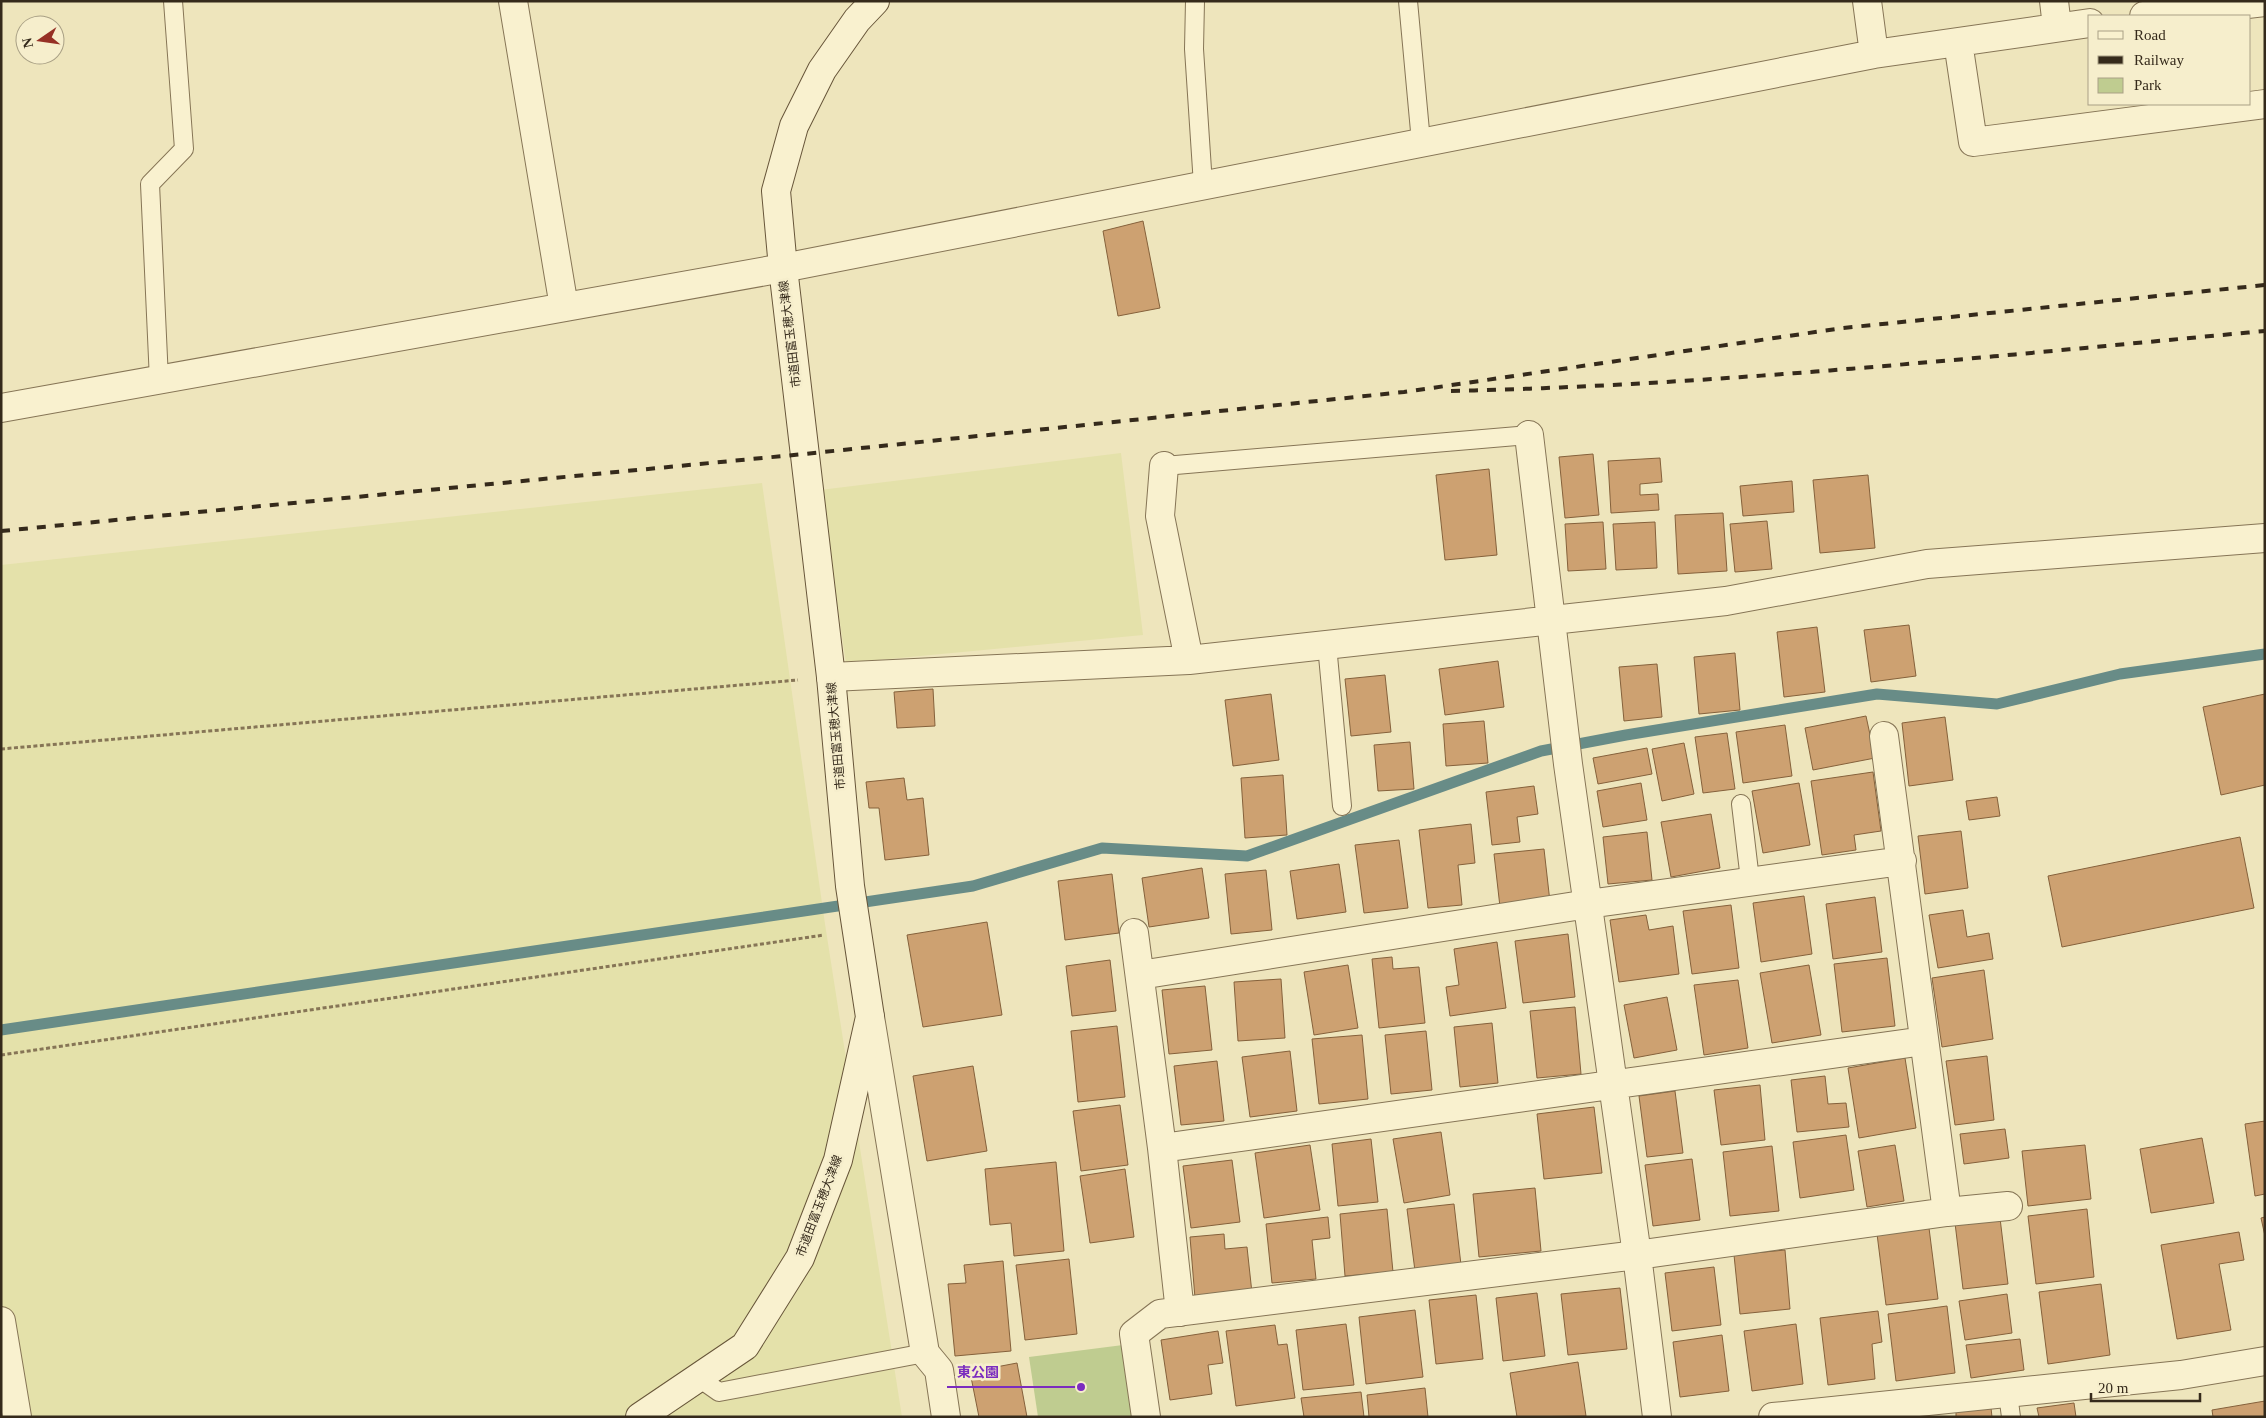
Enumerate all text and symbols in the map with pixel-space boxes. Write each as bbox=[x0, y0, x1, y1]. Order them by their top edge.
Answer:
north arrow bbox=[15, 15, 65, 65]
legend bbox=[2088, 15, 2251, 105]
text: Road bbox=[2134, 27, 2166, 43]
text: N bbox=[19, 36, 36, 49]
text: Railway bbox=[2134, 52, 2184, 68]
text: Park bbox=[2134, 77, 2162, 93]
street label: 市道田富玉穂大津線 bbox=[776, 280, 804, 388]
street label: 市道田富玉穂大津線 bbox=[824, 682, 848, 790]
street label: 市道田富玉穂大津線 bbox=[793, 1153, 845, 1259]
callout: 東公園 bbox=[947, 1358, 1009, 1387]
text: 東公園 bbox=[957, 1365, 999, 1380]
scale bar bbox=[2091, 1370, 2200, 1402]
text: 20 m bbox=[2098, 1380, 2129, 1396]

